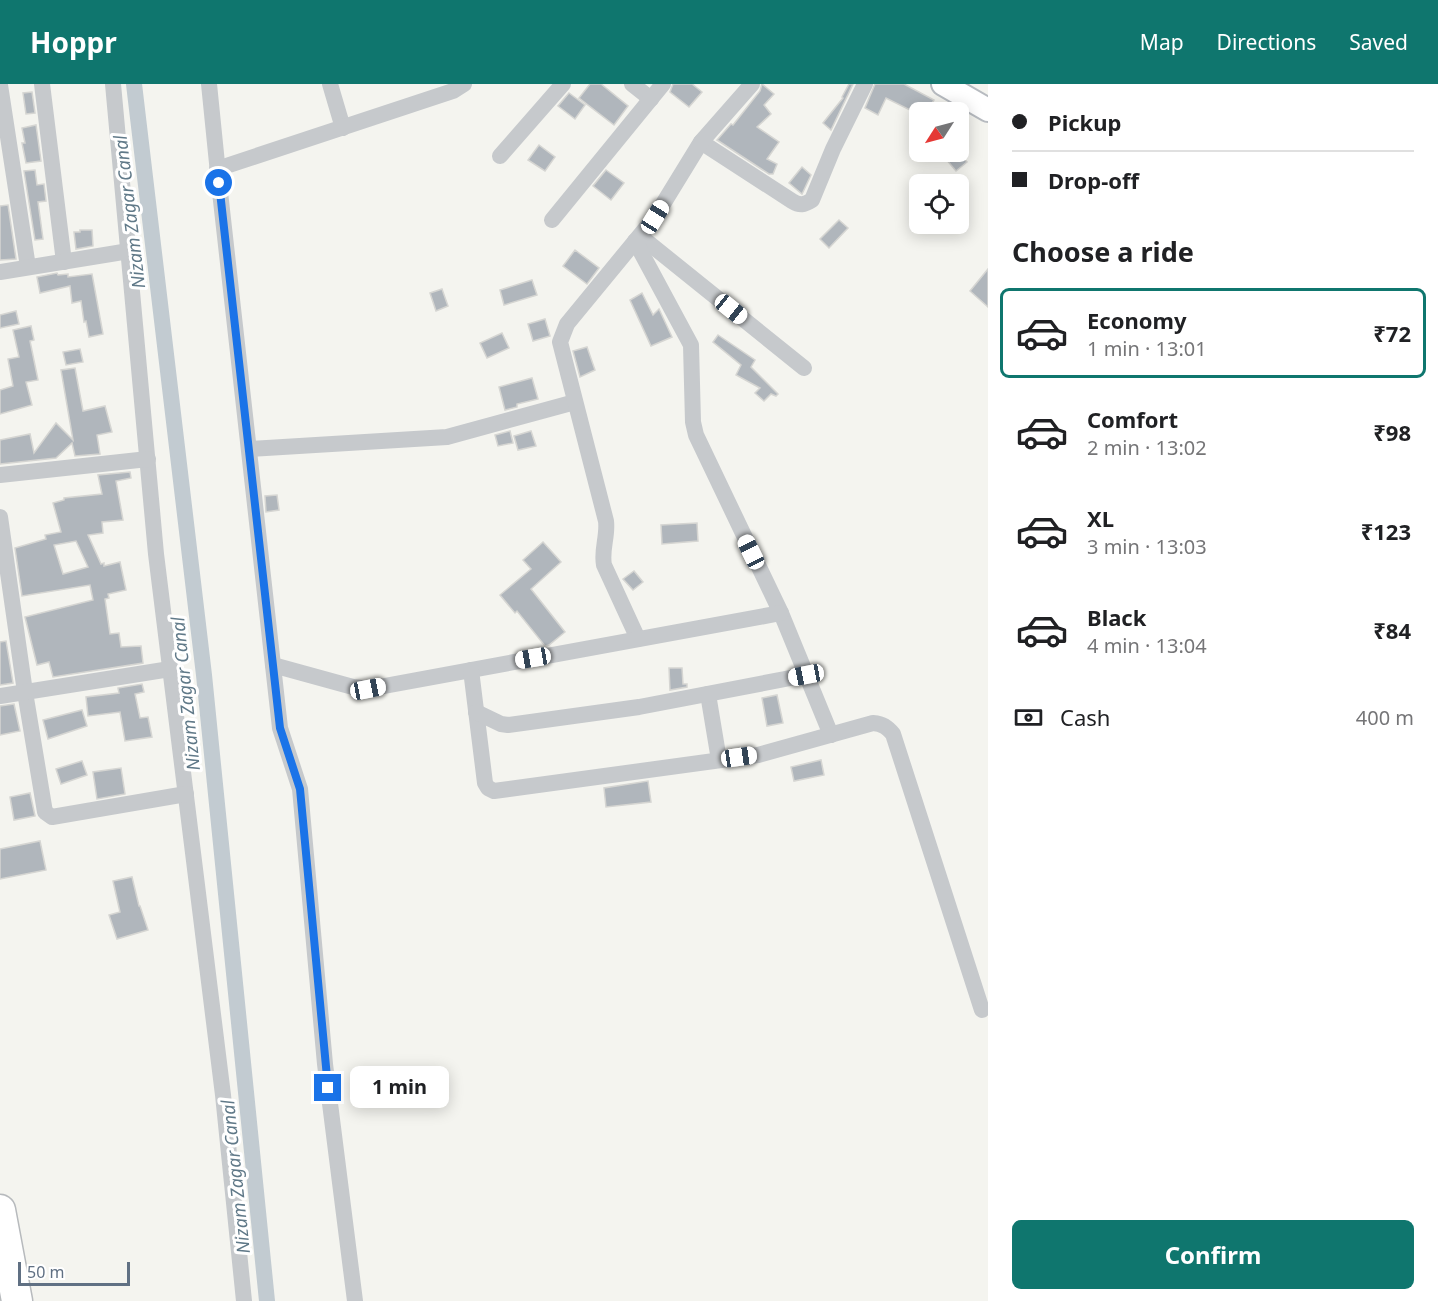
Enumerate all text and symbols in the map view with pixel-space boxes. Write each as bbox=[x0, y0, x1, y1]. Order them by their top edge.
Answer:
text: Hoppr bbox=[30, 23, 117, 61]
text: Map bbox=[1140, 28, 1184, 56]
text: Directions bbox=[1217, 28, 1316, 56]
text: Saved bbox=[1349, 28, 1408, 56]
north arrow bbox=[909, 102, 969, 162]
map controls bbox=[909, 102, 969, 234]
text: Pickup bbox=[1048, 107, 1121, 137]
water label: Nizam Zagar Canal bbox=[108, 134, 150, 290]
text: Drop-off bbox=[1048, 165, 1139, 195]
route start bbox=[205, 169, 232, 196]
button: locate bbox=[909, 174, 969, 234]
car bbox=[638, 197, 672, 237]
text: Choose a ride bbox=[1012, 233, 1194, 270]
car bbox=[711, 291, 751, 327]
text: Economy bbox=[1087, 305, 1186, 335]
icon: car bbox=[1015, 306, 1069, 360]
text: ₹72 bbox=[1373, 318, 1411, 348]
text: 1 min · 13:01 bbox=[1087, 335, 1207, 362]
text: Comfort bbox=[1087, 404, 1178, 434]
icon: car bbox=[1015, 405, 1069, 459]
text: ₹98 bbox=[1373, 417, 1411, 447]
text: 2 min · 13:02 bbox=[1087, 434, 1207, 461]
text: XL bbox=[1087, 503, 1114, 533]
icon: car bbox=[1015, 504, 1069, 558]
text: ₹123 bbox=[1361, 516, 1411, 546]
car bbox=[735, 532, 767, 572]
text: 3 min · 13:03 bbox=[1087, 533, 1207, 560]
text: Black bbox=[1087, 602, 1146, 632]
icon: car bbox=[1015, 603, 1069, 657]
text: ₹84 bbox=[1373, 615, 1411, 645]
water label: Nizam Zagar Canal bbox=[165, 616, 205, 772]
text: 4 min · 13:04 bbox=[1087, 632, 1207, 659]
car bbox=[514, 646, 552, 670]
car bbox=[787, 663, 825, 687]
car bbox=[349, 677, 387, 701]
icon: cash bbox=[1012, 701, 1045, 734]
text: Cash bbox=[1060, 702, 1110, 732]
text: 400 m bbox=[1356, 704, 1414, 731]
car bbox=[720, 746, 758, 768]
callout: 1 min bbox=[349, 1067, 448, 1109]
text: 1 min bbox=[372, 1073, 427, 1100]
route end bbox=[314, 1074, 341, 1101]
water label: Nizam Zagar Canal bbox=[215, 1099, 255, 1255]
button: Confirm bbox=[1012, 1220, 1414, 1289]
scale bar bbox=[18, 1259, 130, 1286]
text: 50 m bbox=[27, 1261, 64, 1283]

